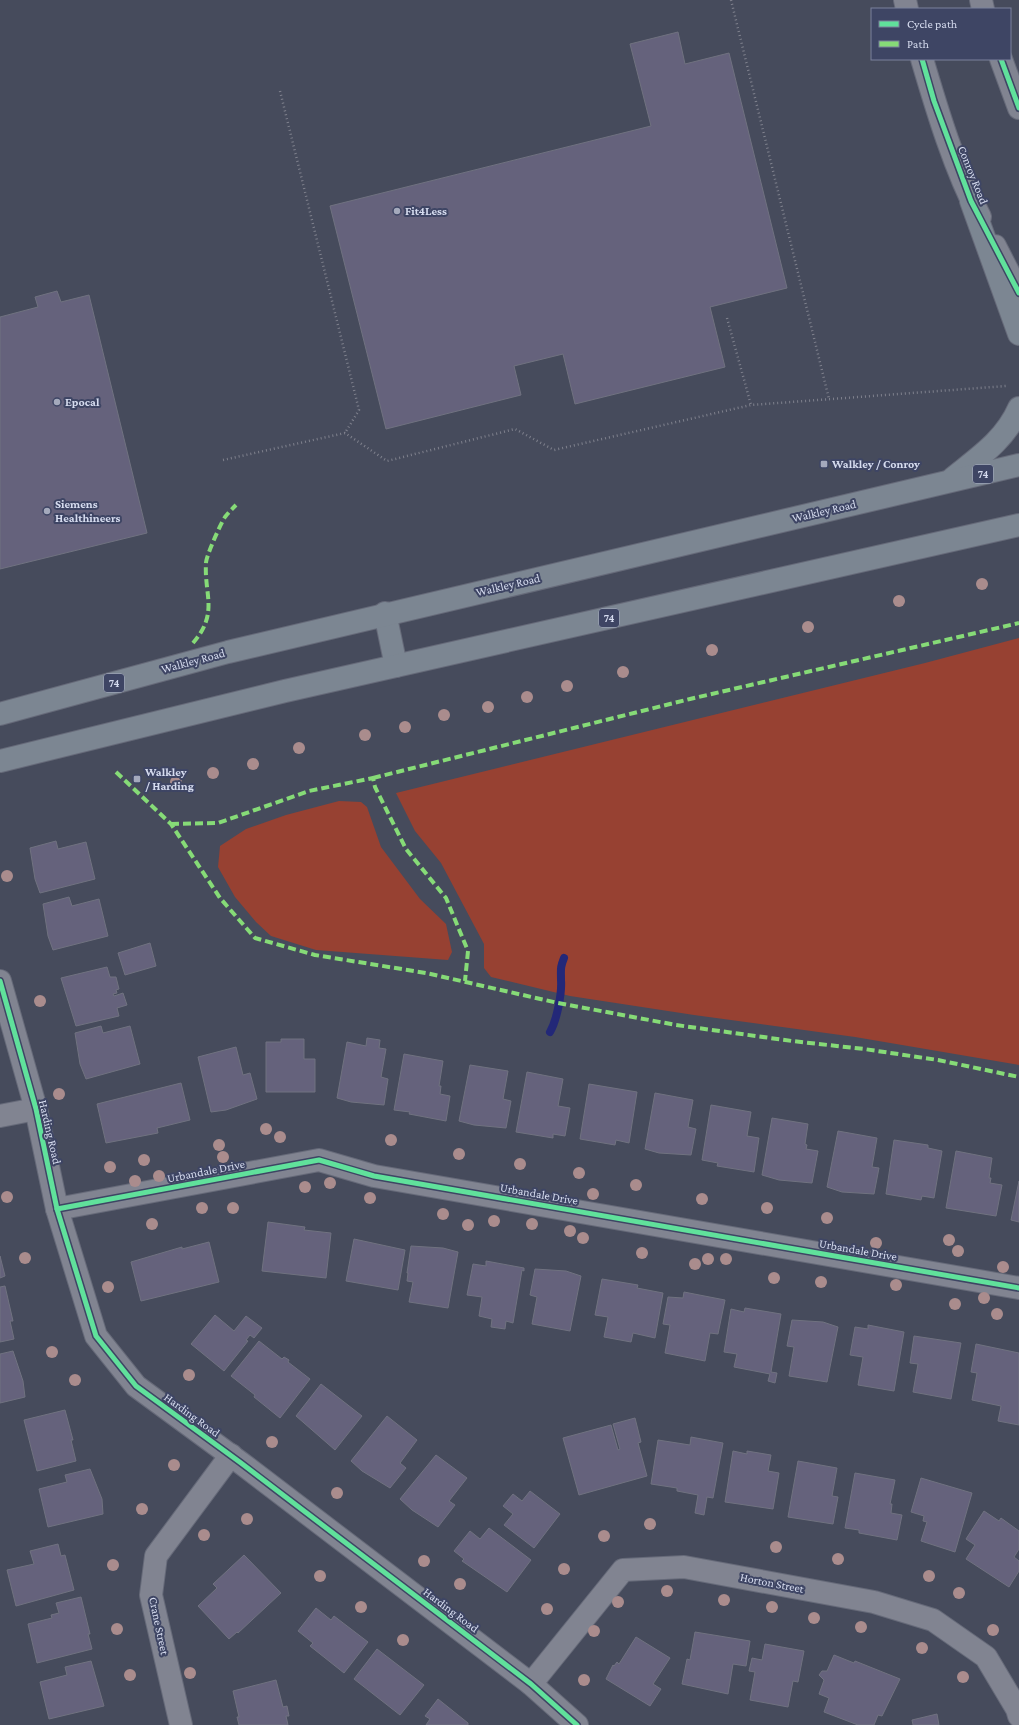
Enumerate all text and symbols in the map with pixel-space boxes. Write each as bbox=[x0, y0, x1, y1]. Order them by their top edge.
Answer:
legend bbox=[871, 8, 1011, 60]
text: Cycle path bbox=[907, 17, 958, 31]
text: Path bbox=[907, 37, 929, 51]
street label: Conroy Road bbox=[955, 144, 991, 207]
place label: Fit4Less bbox=[405, 204, 447, 218]
marker: Fit4Less bbox=[392, 206, 402, 216]
place label: Epocal bbox=[65, 395, 100, 409]
marker: Epocal bbox=[52, 397, 62, 407]
place label: Walkley / Conroy bbox=[831, 457, 920, 471]
marker: Walkley / Conroy bbox=[819, 459, 829, 469]
road number: 74 bbox=[973, 465, 993, 483]
place label: Siemens Healthineers bbox=[55, 497, 121, 525]
street label: Walkley Road bbox=[791, 497, 858, 525]
marker: Siemens Healthineers bbox=[42, 506, 52, 516]
street label: Walkley Road bbox=[475, 571, 542, 599]
road number: 74 bbox=[599, 609, 619, 627]
street label: Walkley Road bbox=[160, 646, 227, 676]
road number: 74 bbox=[104, 674, 124, 692]
place label: Walkley / Harding bbox=[144, 765, 194, 793]
marker: Walkley / Harding bbox=[132, 774, 142, 784]
street label: Harding Road bbox=[36, 1098, 64, 1166]
street label: Urbandale Drive bbox=[166, 1157, 246, 1185]
street label: Urbandale Drive bbox=[499, 1180, 579, 1208]
street label: Urbandale Drive bbox=[818, 1236, 898, 1264]
street label: Harding Road bbox=[161, 1390, 223, 1440]
street label: Horton Street bbox=[739, 1570, 806, 1596]
street label: Harding Road bbox=[421, 1585, 482, 1636]
street label: Crane Street bbox=[146, 1596, 172, 1657]

